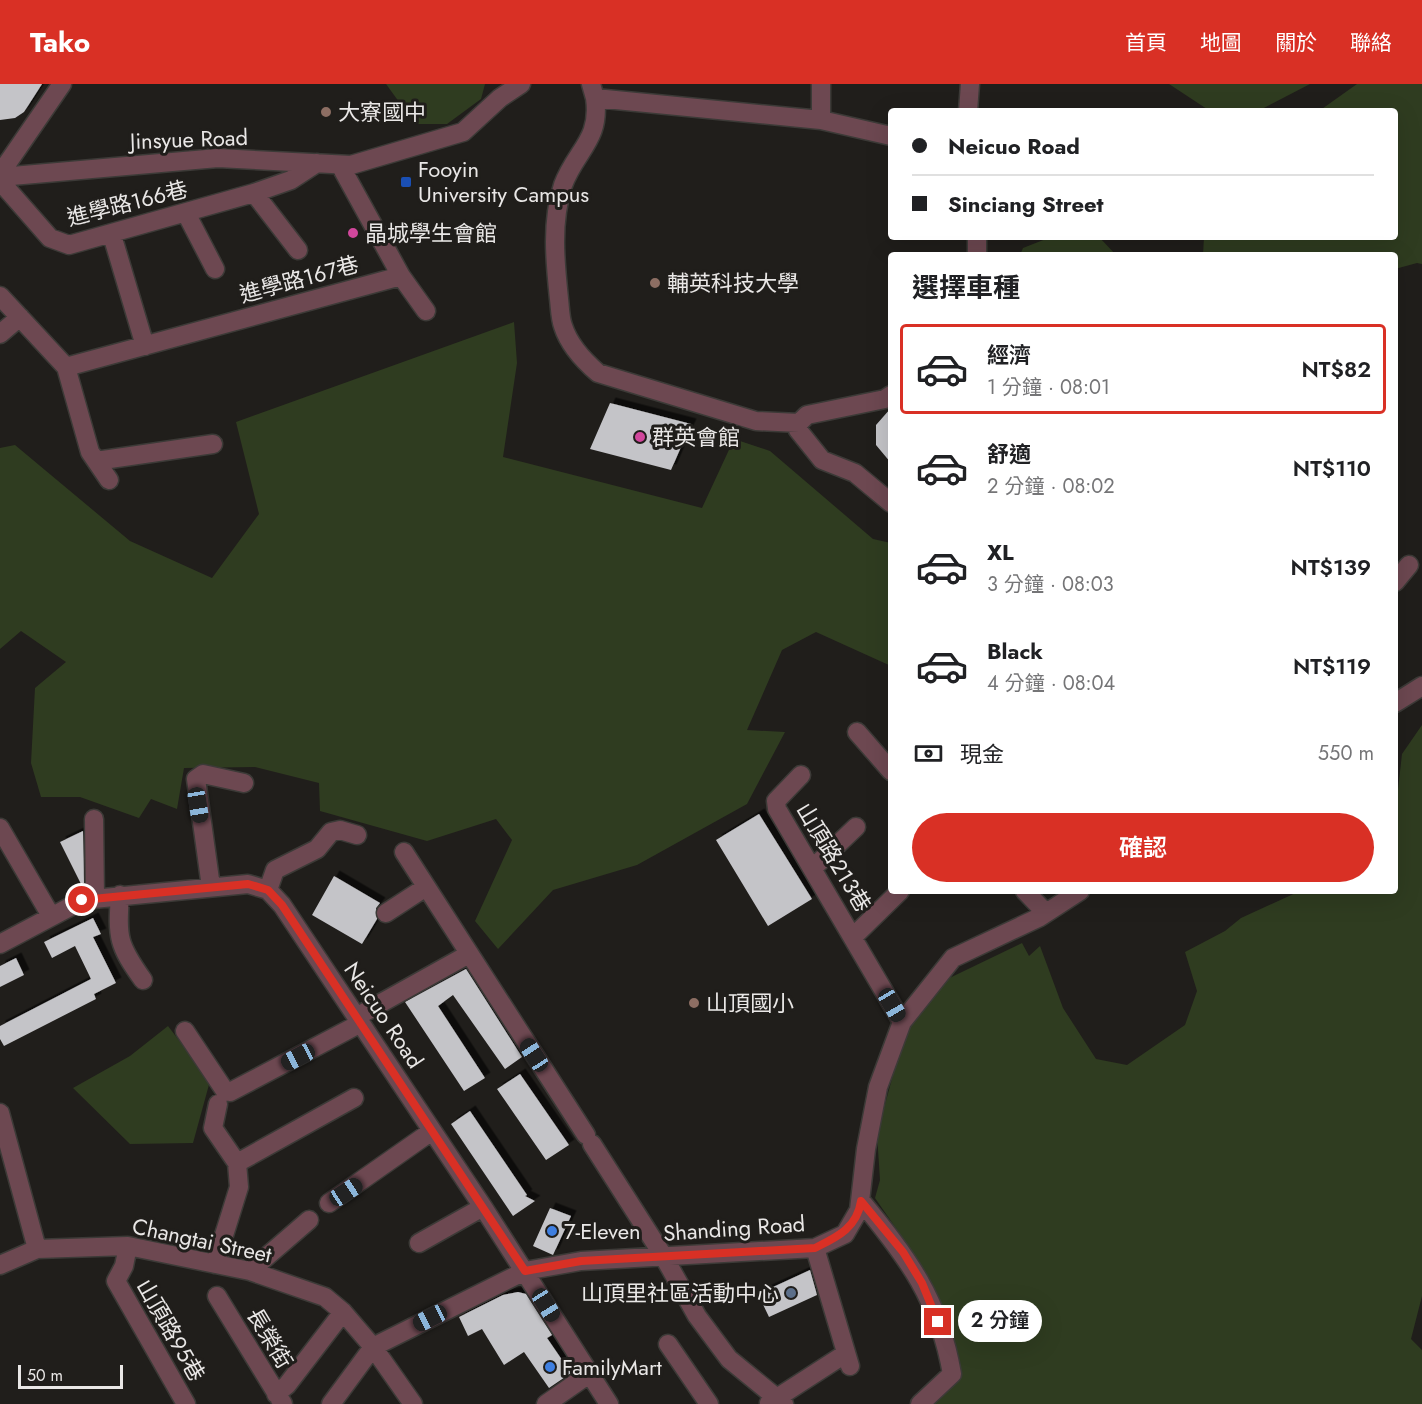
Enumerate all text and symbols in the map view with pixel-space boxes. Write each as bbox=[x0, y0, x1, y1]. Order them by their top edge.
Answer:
text: Tako bbox=[30, 22, 90, 63]
text: 首頁 bbox=[1125, 28, 1167, 58]
text: 地圖 bbox=[1200, 28, 1242, 58]
text: 關於 bbox=[1275, 28, 1317, 58]
text: 聯絡 bbox=[1350, 28, 1392, 58]
place label: 大寮國中 bbox=[338, 96, 426, 128]
marker: 大寮國中 bbox=[319, 105, 333, 119]
street label: Jinsyue Road bbox=[127, 121, 248, 157]
text: Neicuo Road bbox=[948, 130, 1080, 162]
place label: Fooyin University Campus bbox=[418, 153, 589, 210]
street label: 進學路166巷 bbox=[63, 173, 191, 233]
marker: Fooyin University Campus bbox=[399, 175, 413, 189]
text: Sinciang Street bbox=[948, 188, 1104, 220]
place label: 晶城學生會館 bbox=[365, 217, 497, 249]
marker: 晶城學生會館 bbox=[346, 226, 360, 240]
street label: 進學路167巷 bbox=[236, 248, 362, 310]
place label: 輔英科技大學 bbox=[667, 267, 799, 299]
text: 選擇車種 bbox=[912, 268, 1020, 307]
marker: 輔英科技大學 bbox=[648, 276, 662, 290]
text: 經濟 bbox=[987, 339, 1031, 371]
icon: car bbox=[915, 342, 969, 396]
text: NT$82 bbox=[1302, 353, 1371, 385]
text: 1 分鐘 · 08:01 bbox=[987, 373, 1110, 402]
place label: 群英會館 bbox=[652, 421, 740, 453]
marker: 群英會館 bbox=[633, 430, 647, 444]
text: 舒適 bbox=[987, 438, 1031, 470]
icon: car bbox=[915, 441, 969, 495]
text: NT$110 bbox=[1293, 452, 1371, 484]
text: 2 分鐘 · 08:02 bbox=[987, 472, 1115, 501]
text: XL bbox=[987, 536, 1014, 568]
icon: car bbox=[915, 540, 969, 594]
text: NT$139 bbox=[1291, 551, 1371, 583]
text: 3 分鐘 · 08:03 bbox=[987, 570, 1114, 599]
text: Black bbox=[987, 635, 1043, 667]
icon: car bbox=[915, 639, 969, 693]
text: NT$119 bbox=[1293, 650, 1371, 682]
text: 4 分鐘 · 08:04 bbox=[987, 669, 1115, 698]
icon: cash bbox=[912, 737, 945, 770]
text: 現金 bbox=[960, 738, 1004, 770]
text: 550 m bbox=[1318, 739, 1374, 768]
car bbox=[186, 786, 210, 824]
street label: 山頂路213巷 bbox=[789, 796, 879, 918]
button: 確認 bbox=[912, 813, 1374, 882]
route start bbox=[68, 886, 95, 913]
street label: Neicuo Road bbox=[337, 955, 431, 1075]
car bbox=[875, 985, 909, 1025]
place label: 山頂國小 bbox=[706, 987, 794, 1019]
marker: 山頂國小 bbox=[687, 996, 701, 1010]
car bbox=[517, 1035, 551, 1075]
car bbox=[278, 1041, 318, 1073]
car bbox=[326, 1175, 366, 1209]
street label: Shanding Road bbox=[662, 1207, 806, 1249]
street label: Changtai Street bbox=[129, 1210, 275, 1271]
place label: 7-Eleven bbox=[564, 1215, 641, 1247]
marker: 7-Eleven bbox=[545, 1224, 559, 1238]
street label: 山頂路95巷 bbox=[129, 1273, 213, 1387]
place label: 山頂里社區活動中心 bbox=[581, 1277, 779, 1309]
car bbox=[529, 1285, 563, 1325]
marker: 山頂里社區活動中心 bbox=[784, 1286, 798, 1300]
street label: 長榮街 bbox=[239, 1301, 301, 1375]
callout: 2 分鐘 bbox=[959, 1301, 1043, 1343]
car bbox=[410, 1302, 450, 1334]
text: 2 分鐘 bbox=[971, 1306, 1029, 1335]
route end bbox=[924, 1308, 951, 1335]
place label: FamilyMart bbox=[562, 1351, 662, 1383]
marker: FamilyMart bbox=[543, 1360, 557, 1374]
scale bar bbox=[18, 1362, 123, 1390]
text: 50 m bbox=[27, 1364, 63, 1387]

